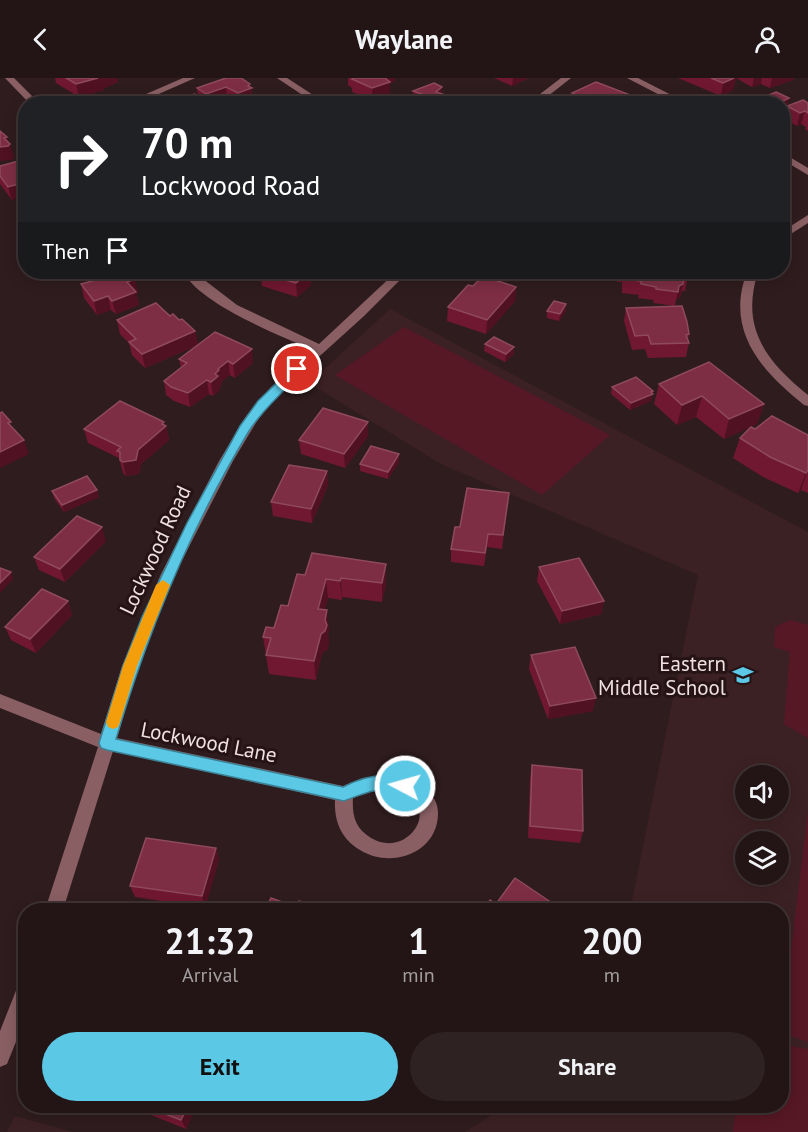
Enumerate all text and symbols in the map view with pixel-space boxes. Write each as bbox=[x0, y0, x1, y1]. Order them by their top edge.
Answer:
text: Waylane bbox=[355, 22, 453, 56]
icon: back bbox=[24, 23, 57, 56]
icon: person bbox=[751, 23, 784, 56]
text: 70 m bbox=[141, 115, 233, 170]
icon: right bbox=[42, 120, 120, 198]
text: Lockwood Road bbox=[141, 168, 320, 202]
icon: arrive bbox=[101, 234, 134, 267]
text: Then bbox=[42, 237, 89, 265]
pin bbox=[271, 343, 322, 394]
icon: arrive bbox=[280, 352, 313, 385]
street label: Lockwood Road bbox=[113, 481, 197, 619]
place label: Eastern Middle School bbox=[598, 650, 726, 701]
school or university icon: Eastern Middle School bbox=[731, 663, 755, 687]
street label: Lockwood Lane bbox=[139, 716, 279, 768]
position arrow bbox=[373, 754, 437, 818]
map controls bbox=[735, 765, 789, 885]
button: sound bbox=[735, 765, 789, 819]
button: layers bbox=[735, 831, 789, 885]
text: 21:32 bbox=[164, 917, 256, 964]
text: 1 bbox=[408, 917, 429, 964]
text: 200 bbox=[581, 917, 643, 964]
text: Arrival bbox=[182, 962, 238, 988]
text: min bbox=[402, 962, 435, 988]
text: m bbox=[604, 962, 620, 988]
button: Exit bbox=[42, 1032, 398, 1101]
button: Share bbox=[410, 1032, 765, 1101]

